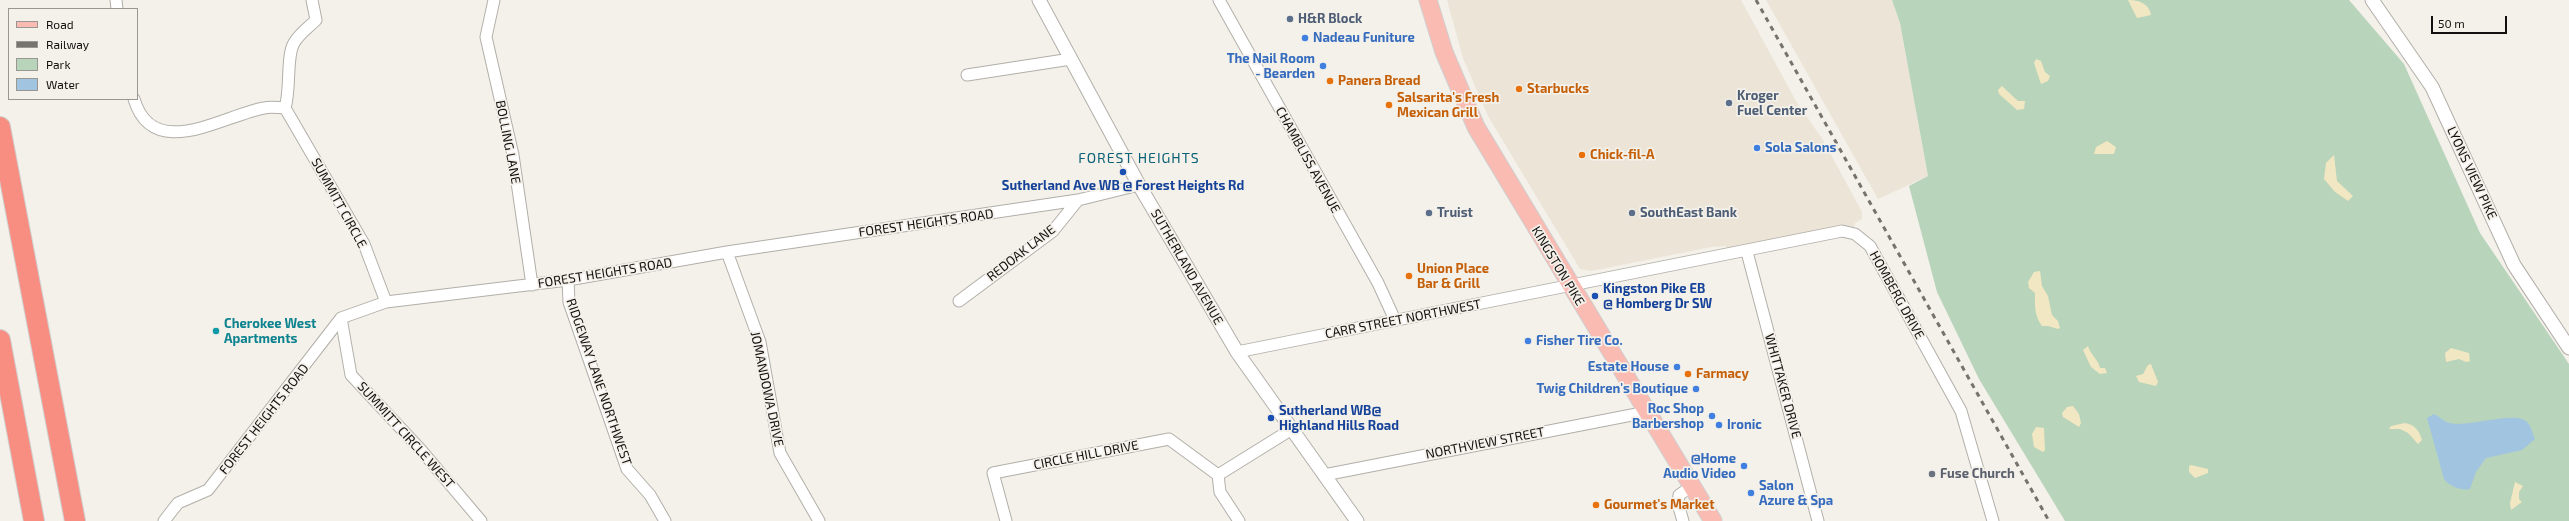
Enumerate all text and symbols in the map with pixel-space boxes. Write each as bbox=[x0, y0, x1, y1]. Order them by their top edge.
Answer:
legend bbox=[8, 8, 138, 100]
scale bar bbox=[2433, 8, 2509, 34]
place label: H&R Block bbox=[1298, 11, 1362, 27]
marker: H&R Block bbox=[1285, 14, 1295, 24]
text: 50 m bbox=[2438, 16, 2465, 30]
text: Road bbox=[46, 17, 74, 31]
place label: Nadeau Funiture bbox=[1313, 30, 1415, 46]
marker: Nadeau Funiture bbox=[1300, 33, 1310, 43]
text: Railway bbox=[46, 37, 89, 51]
place label: The Nail Room - Bearden bbox=[1227, 51, 1315, 82]
text: Park bbox=[46, 57, 71, 71]
marker: The Nail Room - Bearden bbox=[1318, 61, 1328, 71]
place label: Panera Bread bbox=[1338, 73, 1421, 89]
marker: Panera Bread bbox=[1325, 76, 1335, 86]
text: Water bbox=[46, 77, 80, 91]
place label: Starbucks bbox=[1527, 81, 1589, 97]
marker: Starbucks bbox=[1514, 84, 1524, 94]
place label: Kroger Fuel Center bbox=[1737, 88, 1807, 119]
place label: Salsarita's Fresh Mexican Grill bbox=[1397, 90, 1499, 121]
marker: Kroger Fuel Center bbox=[1724, 98, 1734, 108]
street label: BOLLING LANE bbox=[492, 99, 524, 185]
marker: Salsarita's Fresh Mexican Grill bbox=[1384, 100, 1394, 110]
street label: CHAMBLISS AVENUE bbox=[1272, 104, 1344, 216]
street label: LYONS VIEW PIKE bbox=[2444, 124, 2500, 222]
place label: Sola Salons bbox=[1765, 140, 1836, 156]
marker: Sola Salons bbox=[1752, 143, 1762, 153]
place label: Chick-fil-A bbox=[1590, 147, 1655, 163]
district label: FOREST HEIGHTS bbox=[1078, 150, 1200, 166]
marker: Chick-fil-A bbox=[1577, 150, 1587, 160]
street label: SUMMITT CIRCLE bbox=[308, 155, 370, 251]
marker: Sutherland Ave WB @ Forest Heights Rd bbox=[1118, 167, 1128, 177]
place label: Sutherland Ave WB @ Forest Heights Rd bbox=[1002, 178, 1244, 194]
place label: Truist bbox=[1437, 205, 1473, 221]
place label: SouthEast Bank bbox=[1640, 205, 1737, 221]
street label: FOREST HEIGHTS ROAD bbox=[858, 206, 994, 240]
street label: SUTHERLAND AVENUE bbox=[1148, 206, 1226, 328]
marker: Truist bbox=[1424, 208, 1434, 218]
marker: SouthEast Bank bbox=[1627, 208, 1637, 218]
street label: REDOAK LANE bbox=[984, 221, 1058, 285]
street label: KINGSTON PIKE bbox=[1528, 224, 1588, 308]
street label: HOMBERG DRIVE bbox=[1866, 248, 1928, 342]
street label: FOREST HEIGHTS ROAD bbox=[537, 255, 673, 291]
place label: Union Place Bar & Grill bbox=[1417, 261, 1489, 292]
marker: Union Place Bar & Grill bbox=[1404, 271, 1414, 281]
place label: Kingston Pike EB @ Homberg Dr SW bbox=[1603, 281, 1712, 312]
marker: Kingston Pike EB @ Homberg Dr SW bbox=[1590, 291, 1600, 301]
street label: RIDGEWAY LANE NORTHWEST bbox=[563, 296, 635, 468]
street label: CARR STREET NORTHWEST bbox=[1324, 296, 1482, 342]
place label: Cherokee West Apartments bbox=[224, 316, 316, 347]
marker: Cherokee West Apartments bbox=[211, 326, 221, 336]
street label: JOMANDOWA DRIVE bbox=[747, 330, 787, 448]
street label: WHITTAKER DRIVE bbox=[1762, 332, 1804, 440]
place label: Fisher Tire Co. bbox=[1536, 333, 1623, 349]
marker: Fisher Tire Co. bbox=[1523, 336, 1533, 346]
place label: Estate House bbox=[1588, 359, 1669, 375]
street label: FOREST HEIGHTS ROAD bbox=[216, 361, 312, 477]
marker: Estate House bbox=[1672, 362, 1682, 372]
place label: Farmacy bbox=[1696, 366, 1749, 382]
marker: Farmacy bbox=[1683, 369, 1693, 379]
street label: SUMMITT CIRCLE WEST bbox=[354, 379, 458, 491]
place label: Twig Children's Boutique bbox=[1537, 381, 1688, 397]
marker: Twig Children's Boutique bbox=[1691, 384, 1701, 394]
place label: Roc Shop Barbershop bbox=[1632, 401, 1704, 432]
place label: Sutherland WB@ Highland Hills Road bbox=[1279, 403, 1399, 434]
marker: Roc Shop Barbershop bbox=[1707, 411, 1717, 421]
marker: Sutherland WB@ Highland Hills Road bbox=[1266, 413, 1276, 423]
place label: Ironic bbox=[1727, 417, 1762, 433]
marker: Ironic bbox=[1714, 420, 1724, 430]
street label: NORTHVIEW STREET bbox=[1424, 424, 1546, 462]
street label: CIRCLE HILL DRIVE bbox=[1032, 437, 1140, 473]
place label: @Home Audio Video bbox=[1663, 451, 1736, 482]
marker: @Home Audio Video bbox=[1739, 461, 1749, 471]
place label: Fuse Church bbox=[1940, 466, 2015, 482]
marker: Fuse Church bbox=[1927, 469, 1937, 479]
place label: Salon Azure & Spa bbox=[1759, 478, 1833, 509]
marker: Salon Azure & Spa bbox=[1746, 488, 1756, 498]
place label: Gourmet's Market bbox=[1604, 497, 1714, 513]
marker: Gourmet's Market bbox=[1591, 500, 1601, 510]

